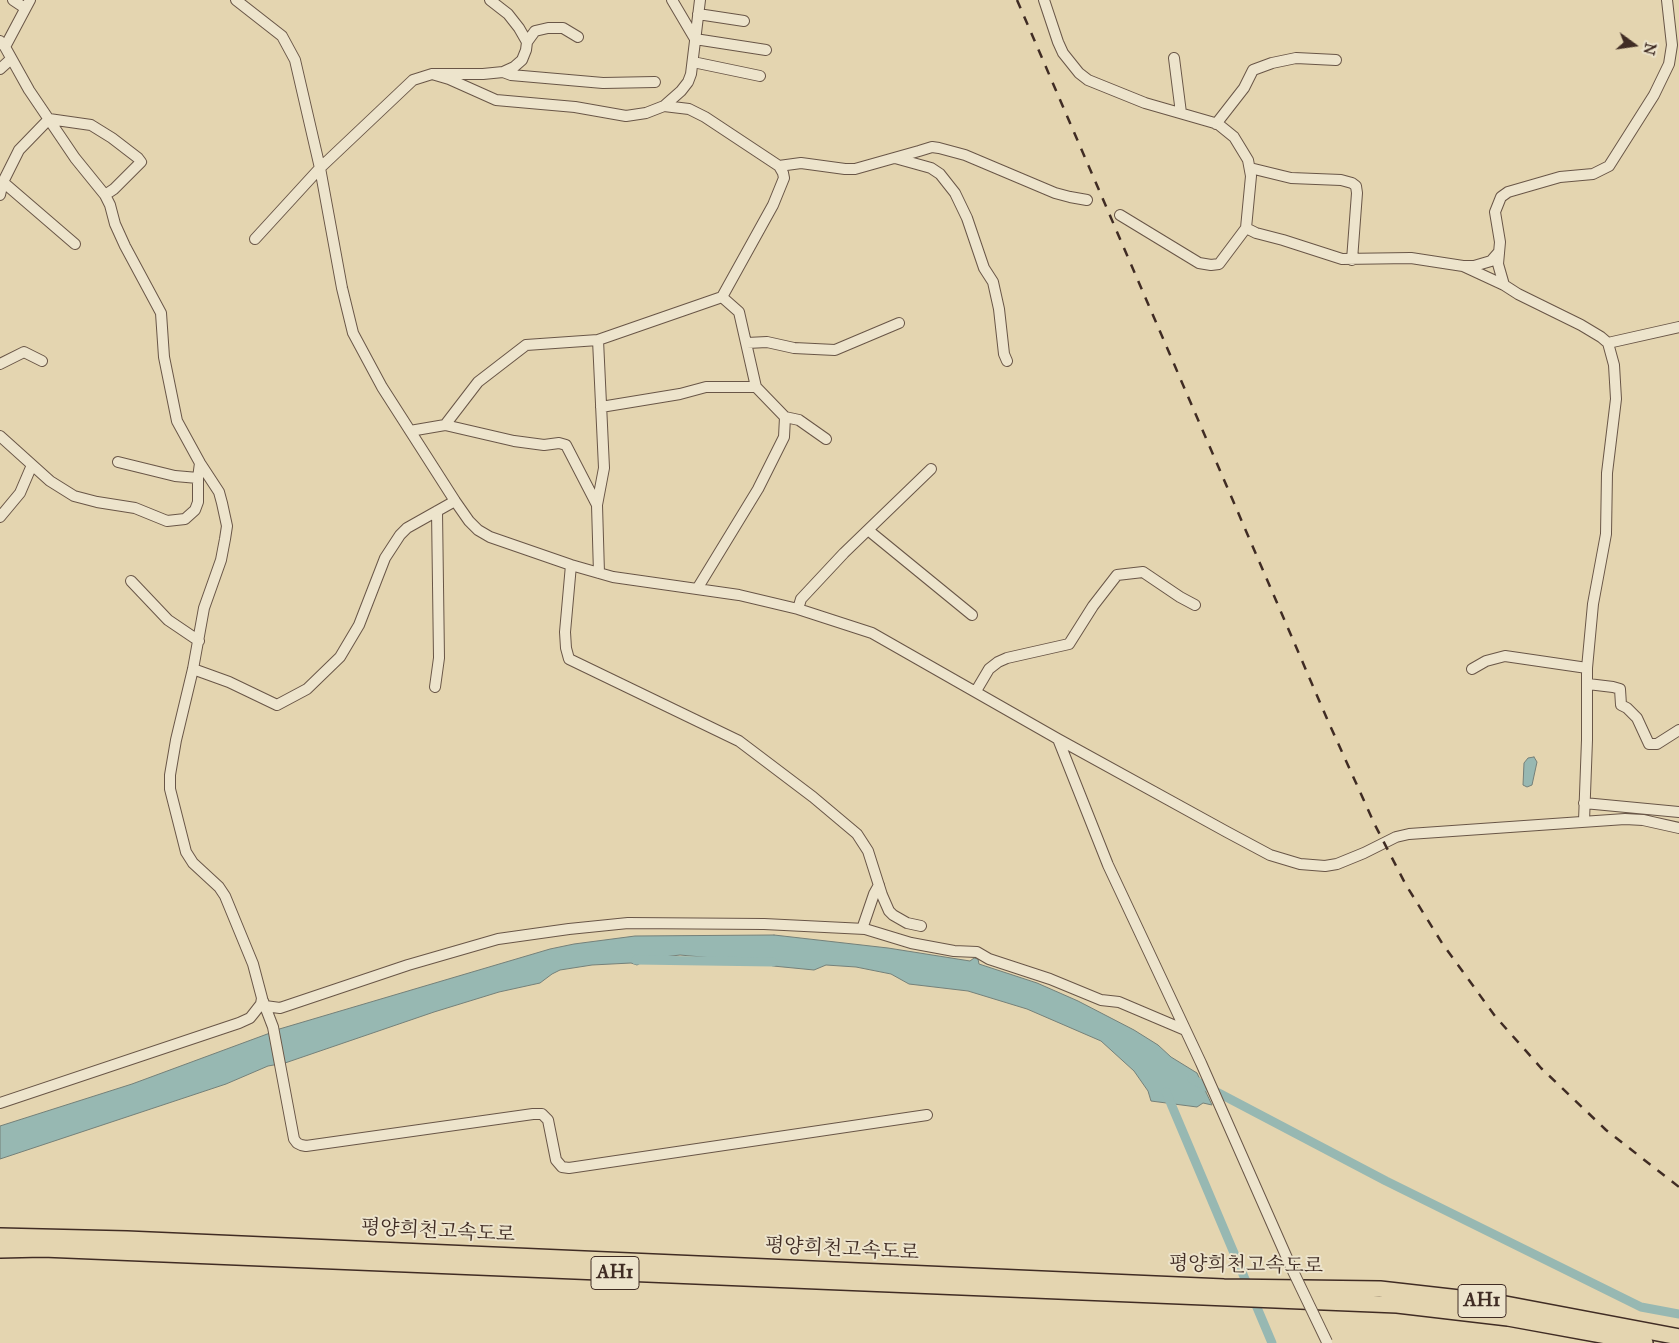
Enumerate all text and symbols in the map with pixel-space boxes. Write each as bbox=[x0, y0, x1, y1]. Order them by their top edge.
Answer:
north arrow bbox=[1609, 20, 1659, 70]
text: N bbox=[1639, 41, 1659, 57]
street label: 평양희천고속도로 bbox=[360, 1216, 516, 1248]
street label: 평양희천고속도로 bbox=[764, 1234, 920, 1266]
street label: 평양희천고속도로 bbox=[1169, 1253, 1323, 1279]
road number: AH1 bbox=[591, 1256, 639, 1290]
road number: AH1 bbox=[1458, 1284, 1506, 1318]

